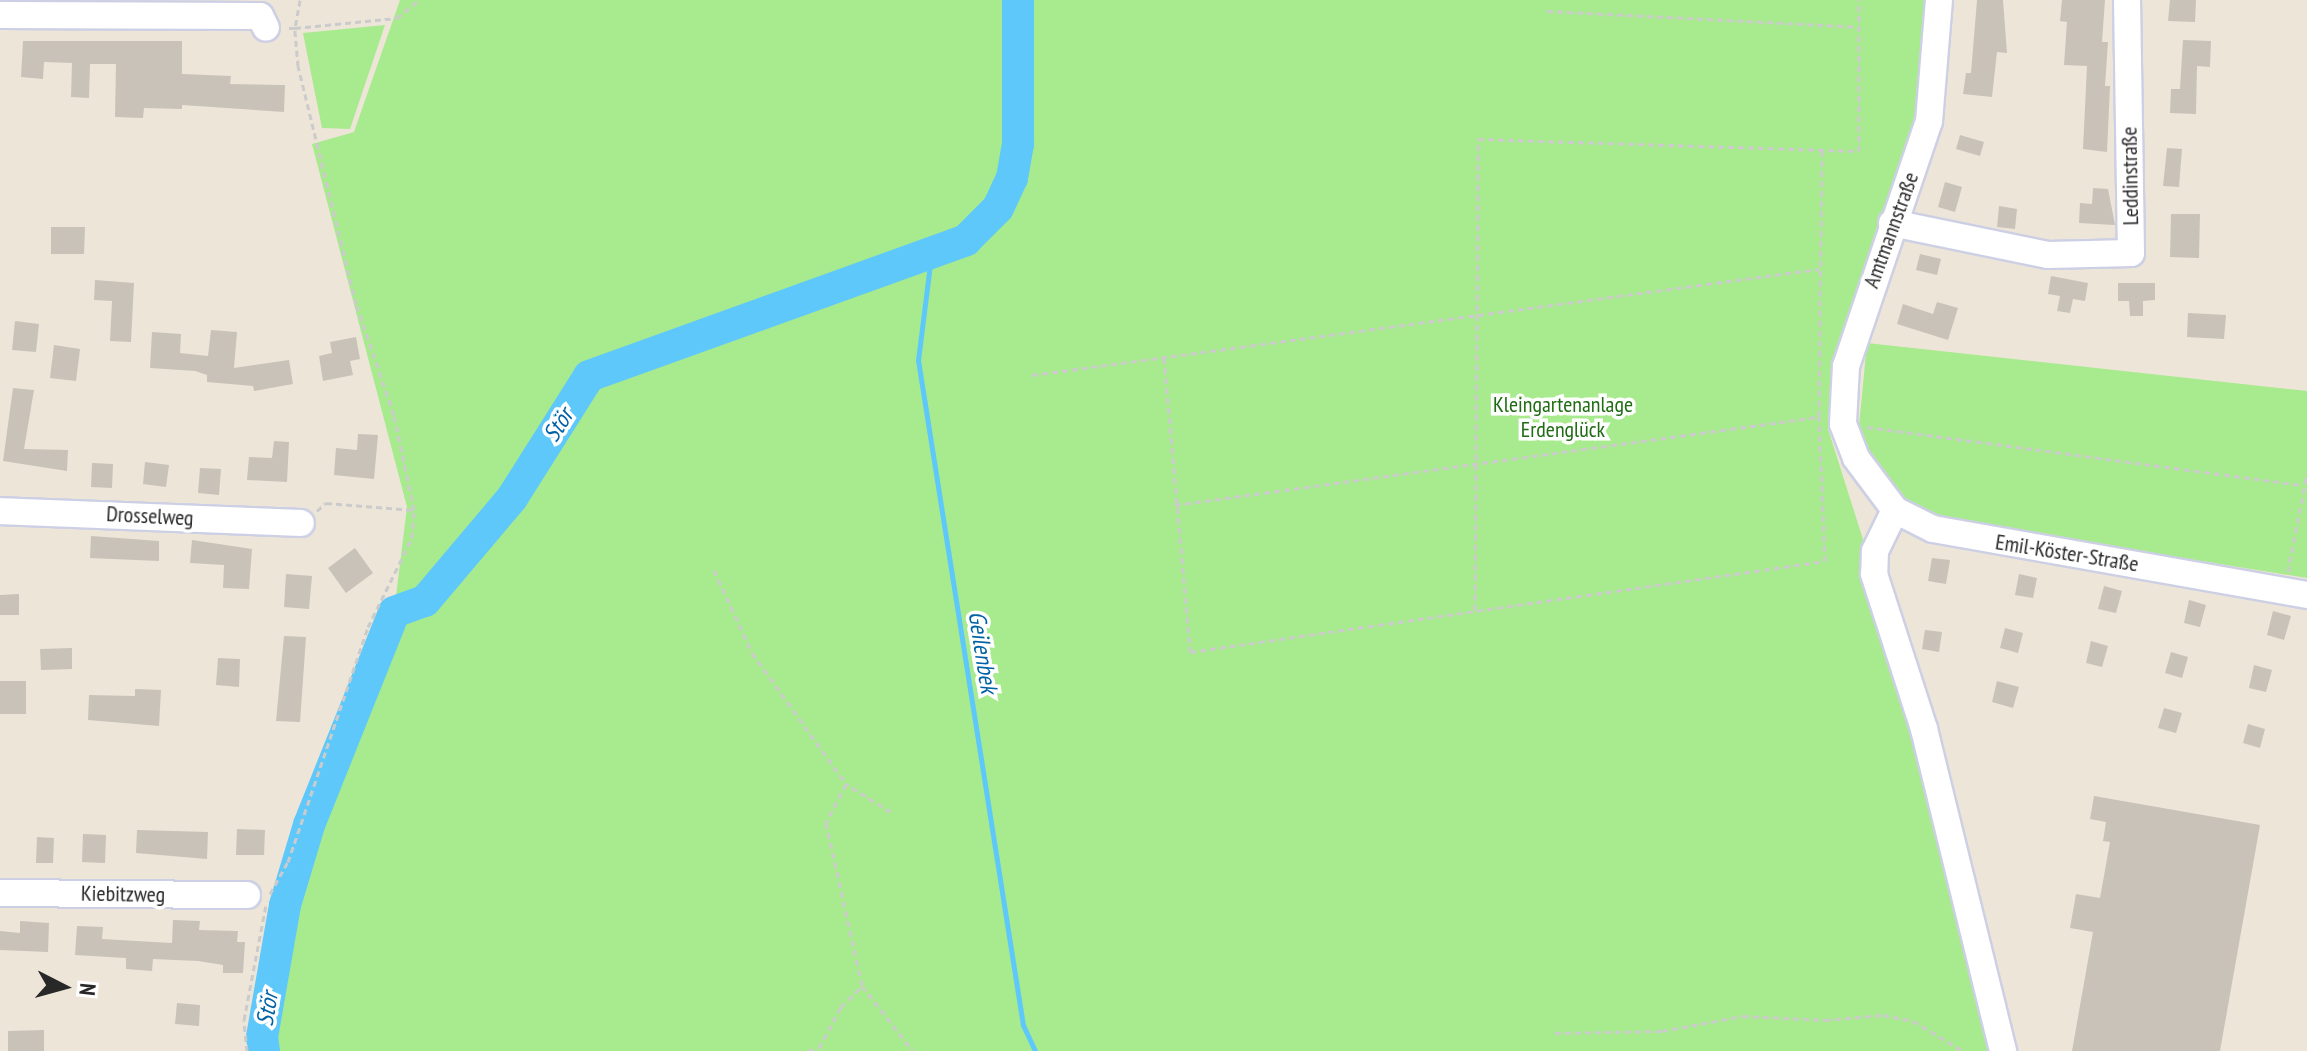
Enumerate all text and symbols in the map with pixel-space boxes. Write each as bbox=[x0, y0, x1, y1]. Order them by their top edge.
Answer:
street label: Leddinstraße bbox=[2116, 126, 2144, 226]
street label: Amtmannstraße bbox=[1858, 168, 1924, 292]
park label: Kleingartenanlage Erdenglück bbox=[1493, 391, 1633, 442]
water label: Stör bbox=[537, 403, 579, 447]
street label: Drosselweg bbox=[106, 501, 194, 531]
street label: Emil-Köster-Straße bbox=[1994, 529, 2140, 577]
water label: Geilenbek bbox=[962, 609, 1004, 695]
street label: Kiebitzweg bbox=[81, 880, 165, 908]
north arrow bbox=[24, 947, 104, 1027]
text: N bbox=[73, 982, 102, 997]
water label: Stör bbox=[250, 990, 284, 1028]

